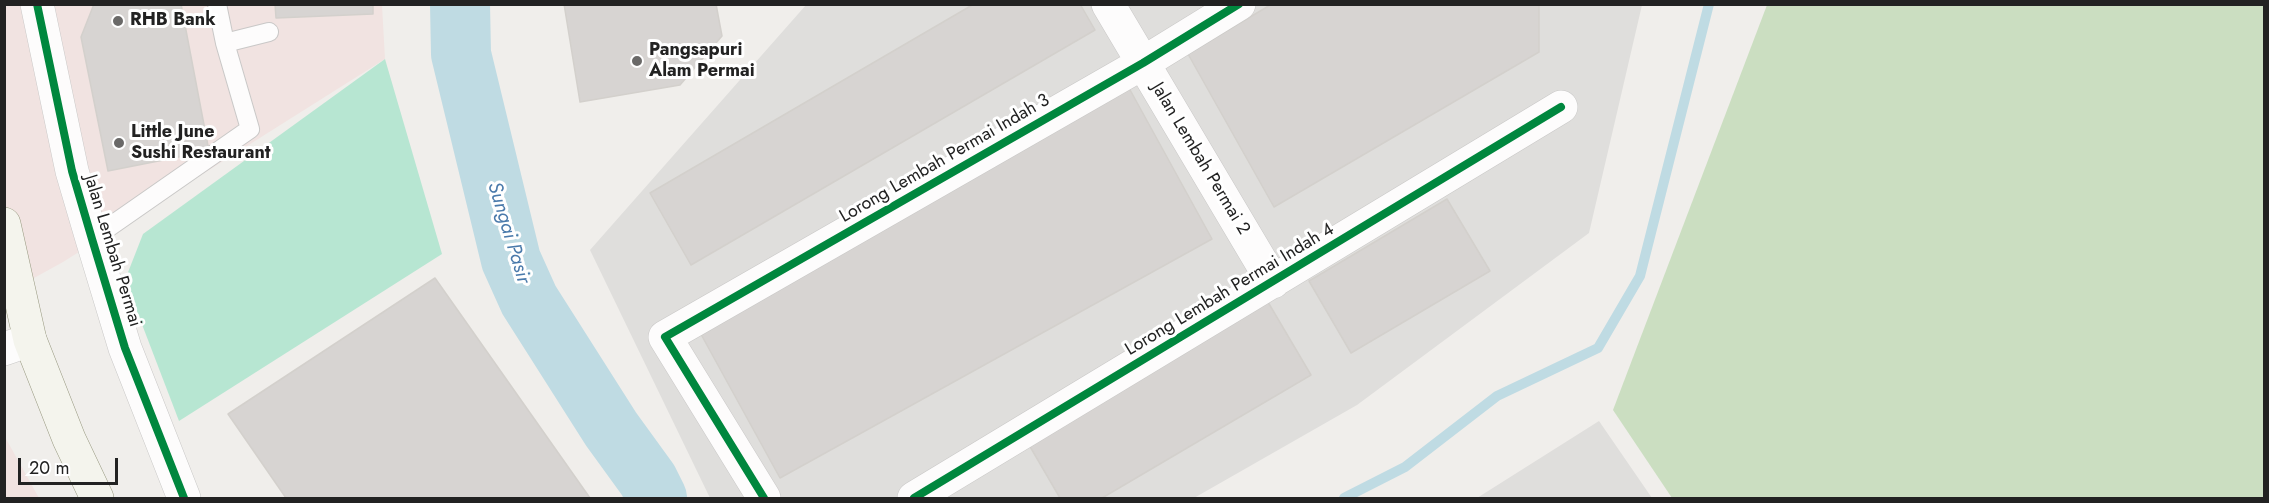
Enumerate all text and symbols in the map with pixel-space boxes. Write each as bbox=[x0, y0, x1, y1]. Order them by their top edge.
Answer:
place label: RHB Bank bbox=[130, 10, 216, 32]
marker: RHB Bank bbox=[111, 14, 125, 28]
place label: Pangsapuri Alam Permai bbox=[649, 40, 755, 82]
marker: Pangsapuri Alam Permai bbox=[630, 54, 644, 68]
street label: Jalan Lembah Permai 2 bbox=[1146, 79, 1254, 239]
street label: Lorong Lembah Permai Indah 3 bbox=[836, 90, 1054, 228]
place label: Little June Sushi Restaurant bbox=[131, 122, 271, 164]
marker: Little June Sushi Restaurant bbox=[112, 136, 126, 150]
street label: Jalan Lembah Permai bbox=[79, 172, 145, 330]
water label: Sungai Pasir bbox=[481, 179, 535, 287]
street label: Lorong Lembah Permai Indah 4 bbox=[1122, 219, 1338, 361]
scale bar bbox=[21, 446, 122, 484]
text: 20 m bbox=[29, 455, 69, 481]

